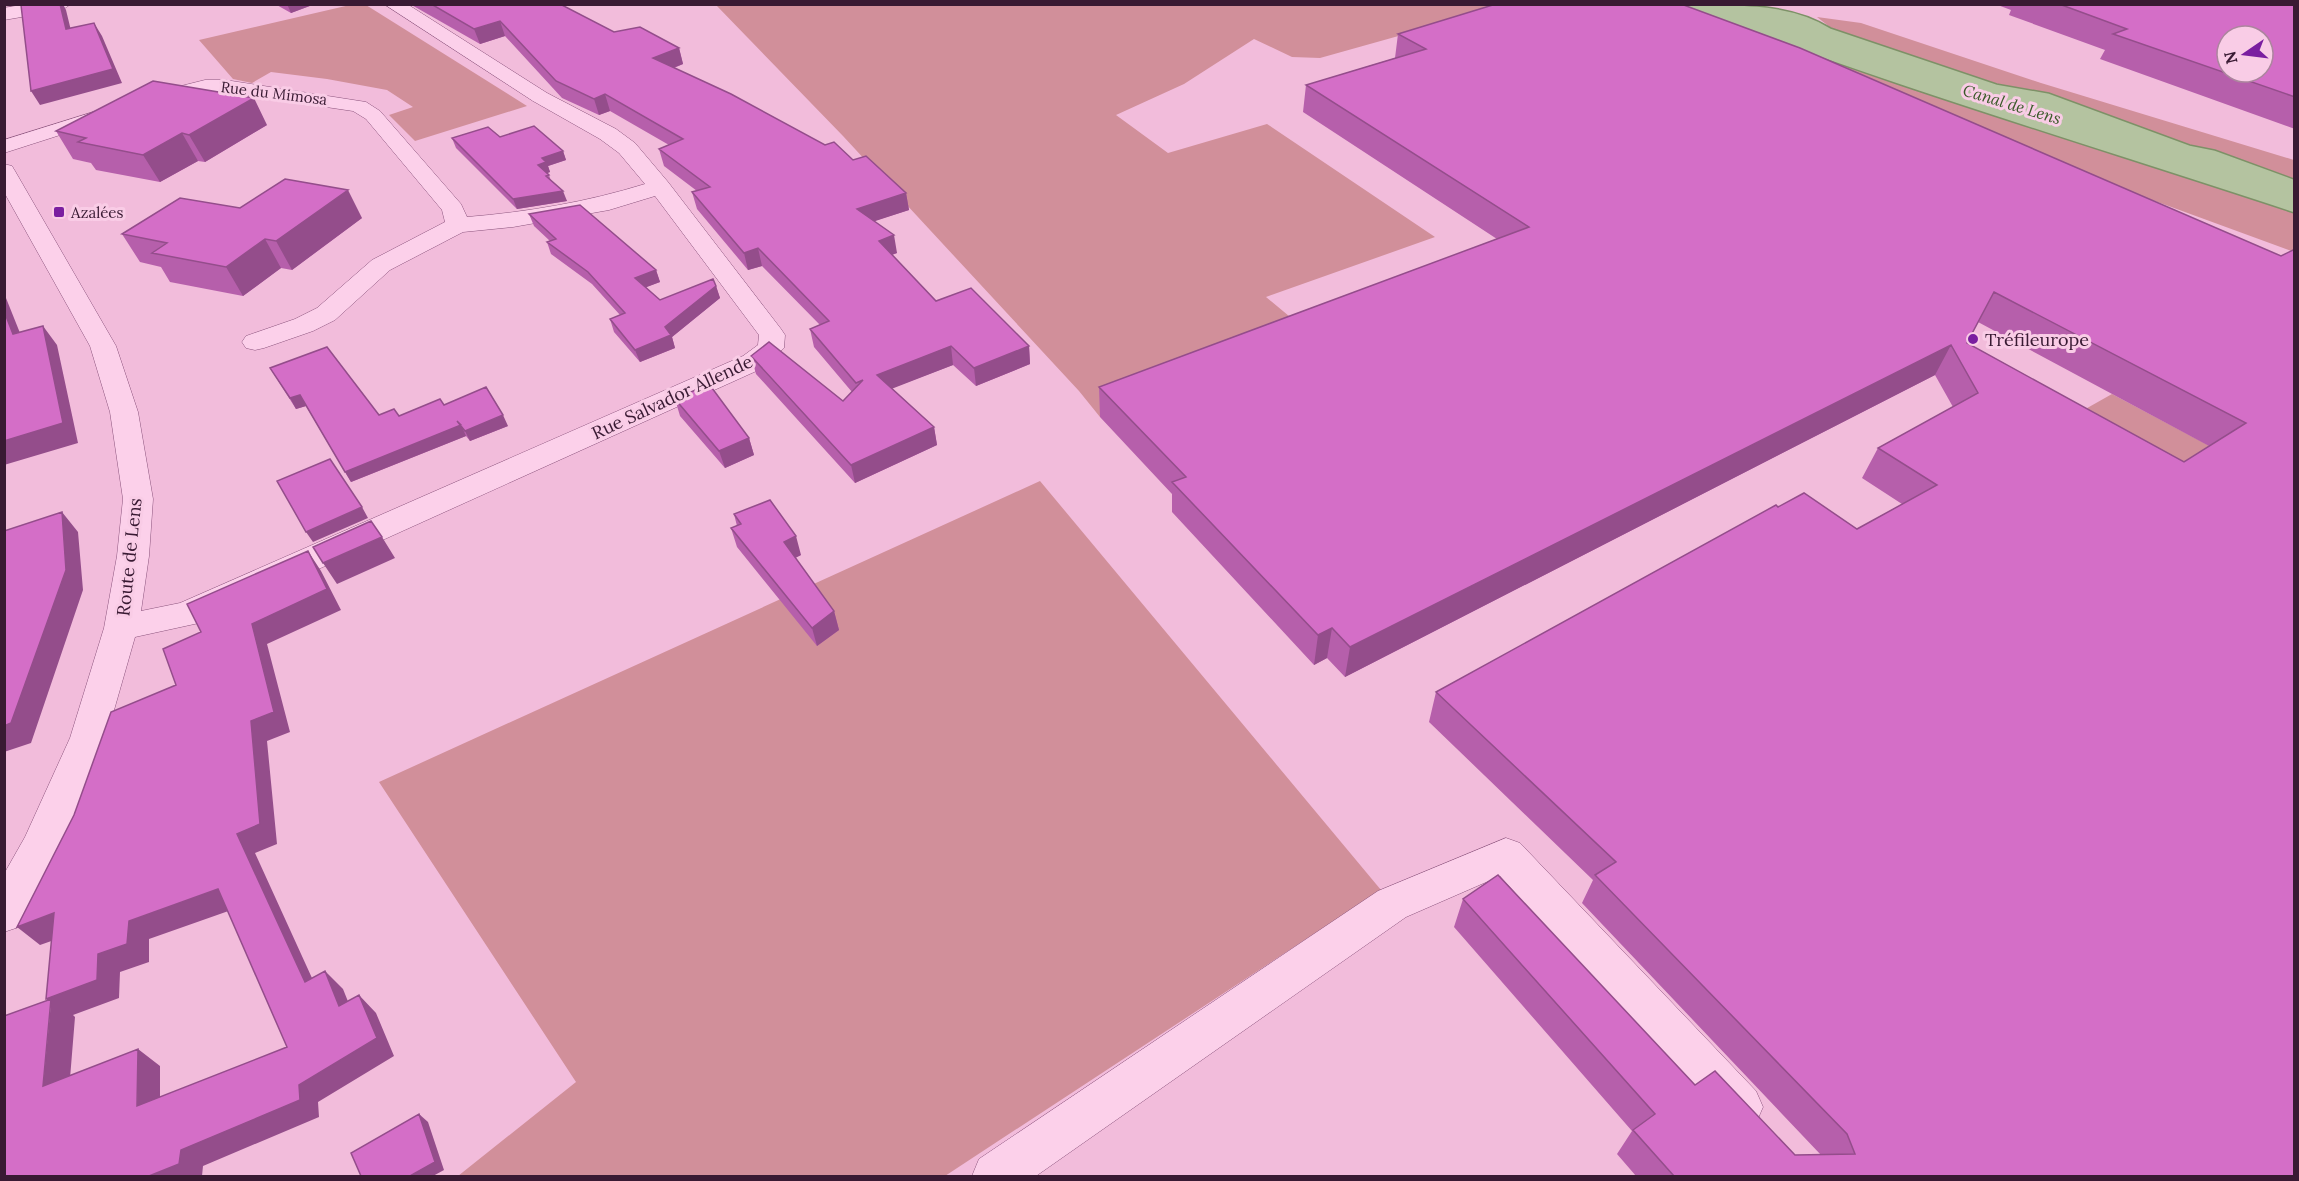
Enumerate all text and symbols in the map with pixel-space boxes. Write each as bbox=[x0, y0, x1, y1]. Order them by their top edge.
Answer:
north arrow bbox=[2215, 24, 2275, 84]
text: N bbox=[2219, 49, 2242, 66]
street label: Rue du Mimosa bbox=[220, 77, 329, 109]
water label: Canal de Lens bbox=[1961, 80, 2064, 128]
place label: Azalées bbox=[70, 203, 123, 222]
marker: Azalées bbox=[52, 205, 66, 219]
place label: Tréfileurope bbox=[1985, 328, 2089, 351]
marker: Tréfileurope bbox=[1966, 332, 1980, 346]
street label: Rue Salvador Allende bbox=[588, 349, 756, 444]
street label: Route de Lens bbox=[111, 497, 147, 617]

